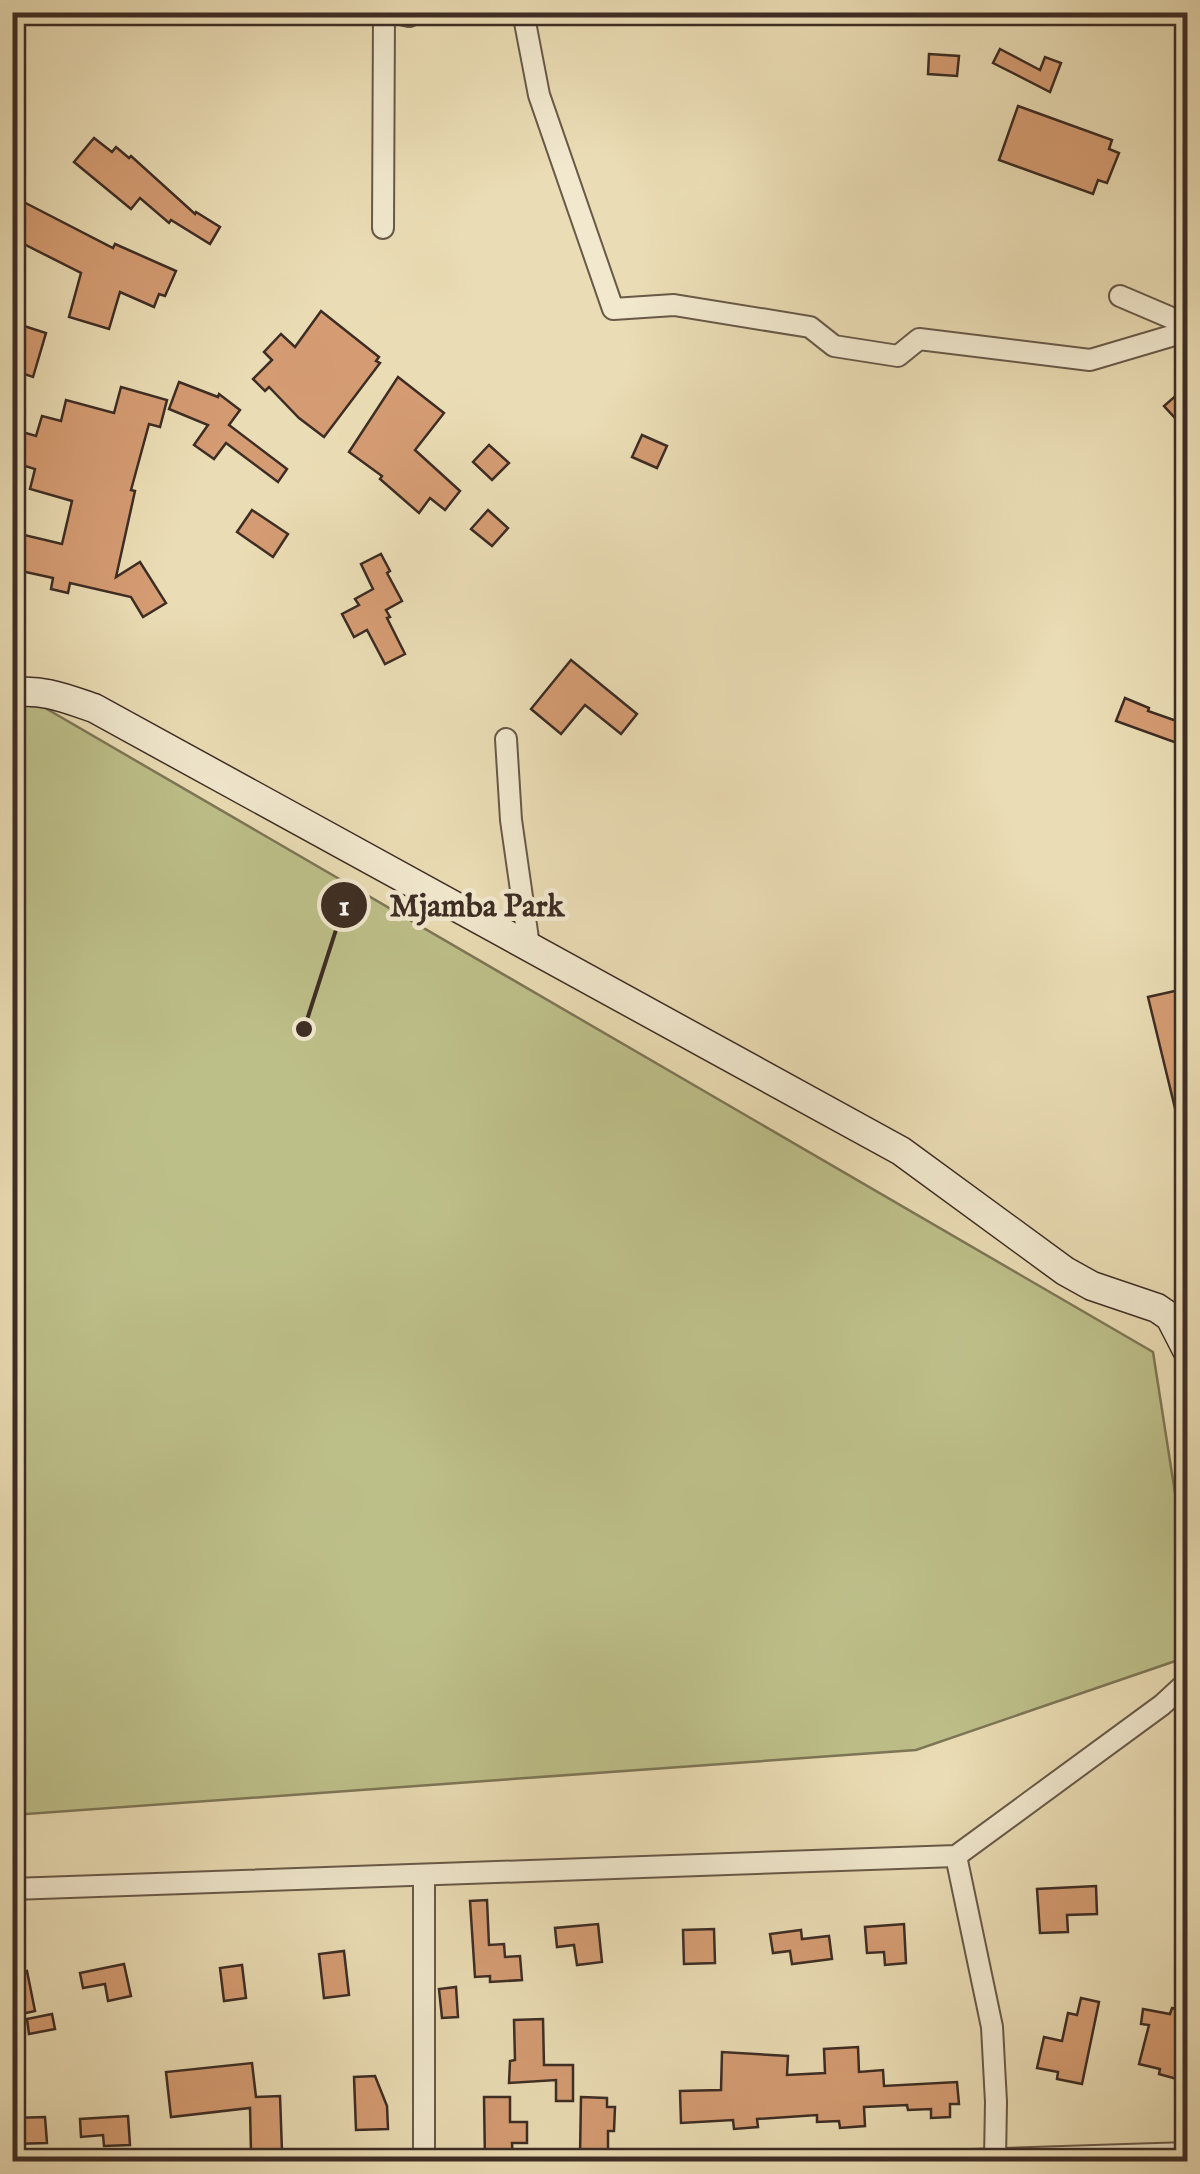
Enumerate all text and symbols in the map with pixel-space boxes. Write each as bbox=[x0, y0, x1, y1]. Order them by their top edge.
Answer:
callout: Mjamba Park bbox=[319, 874, 584, 936]
text: Mjamba Park bbox=[390, 887, 565, 928]
text: 1 bbox=[338, 888, 350, 926]

